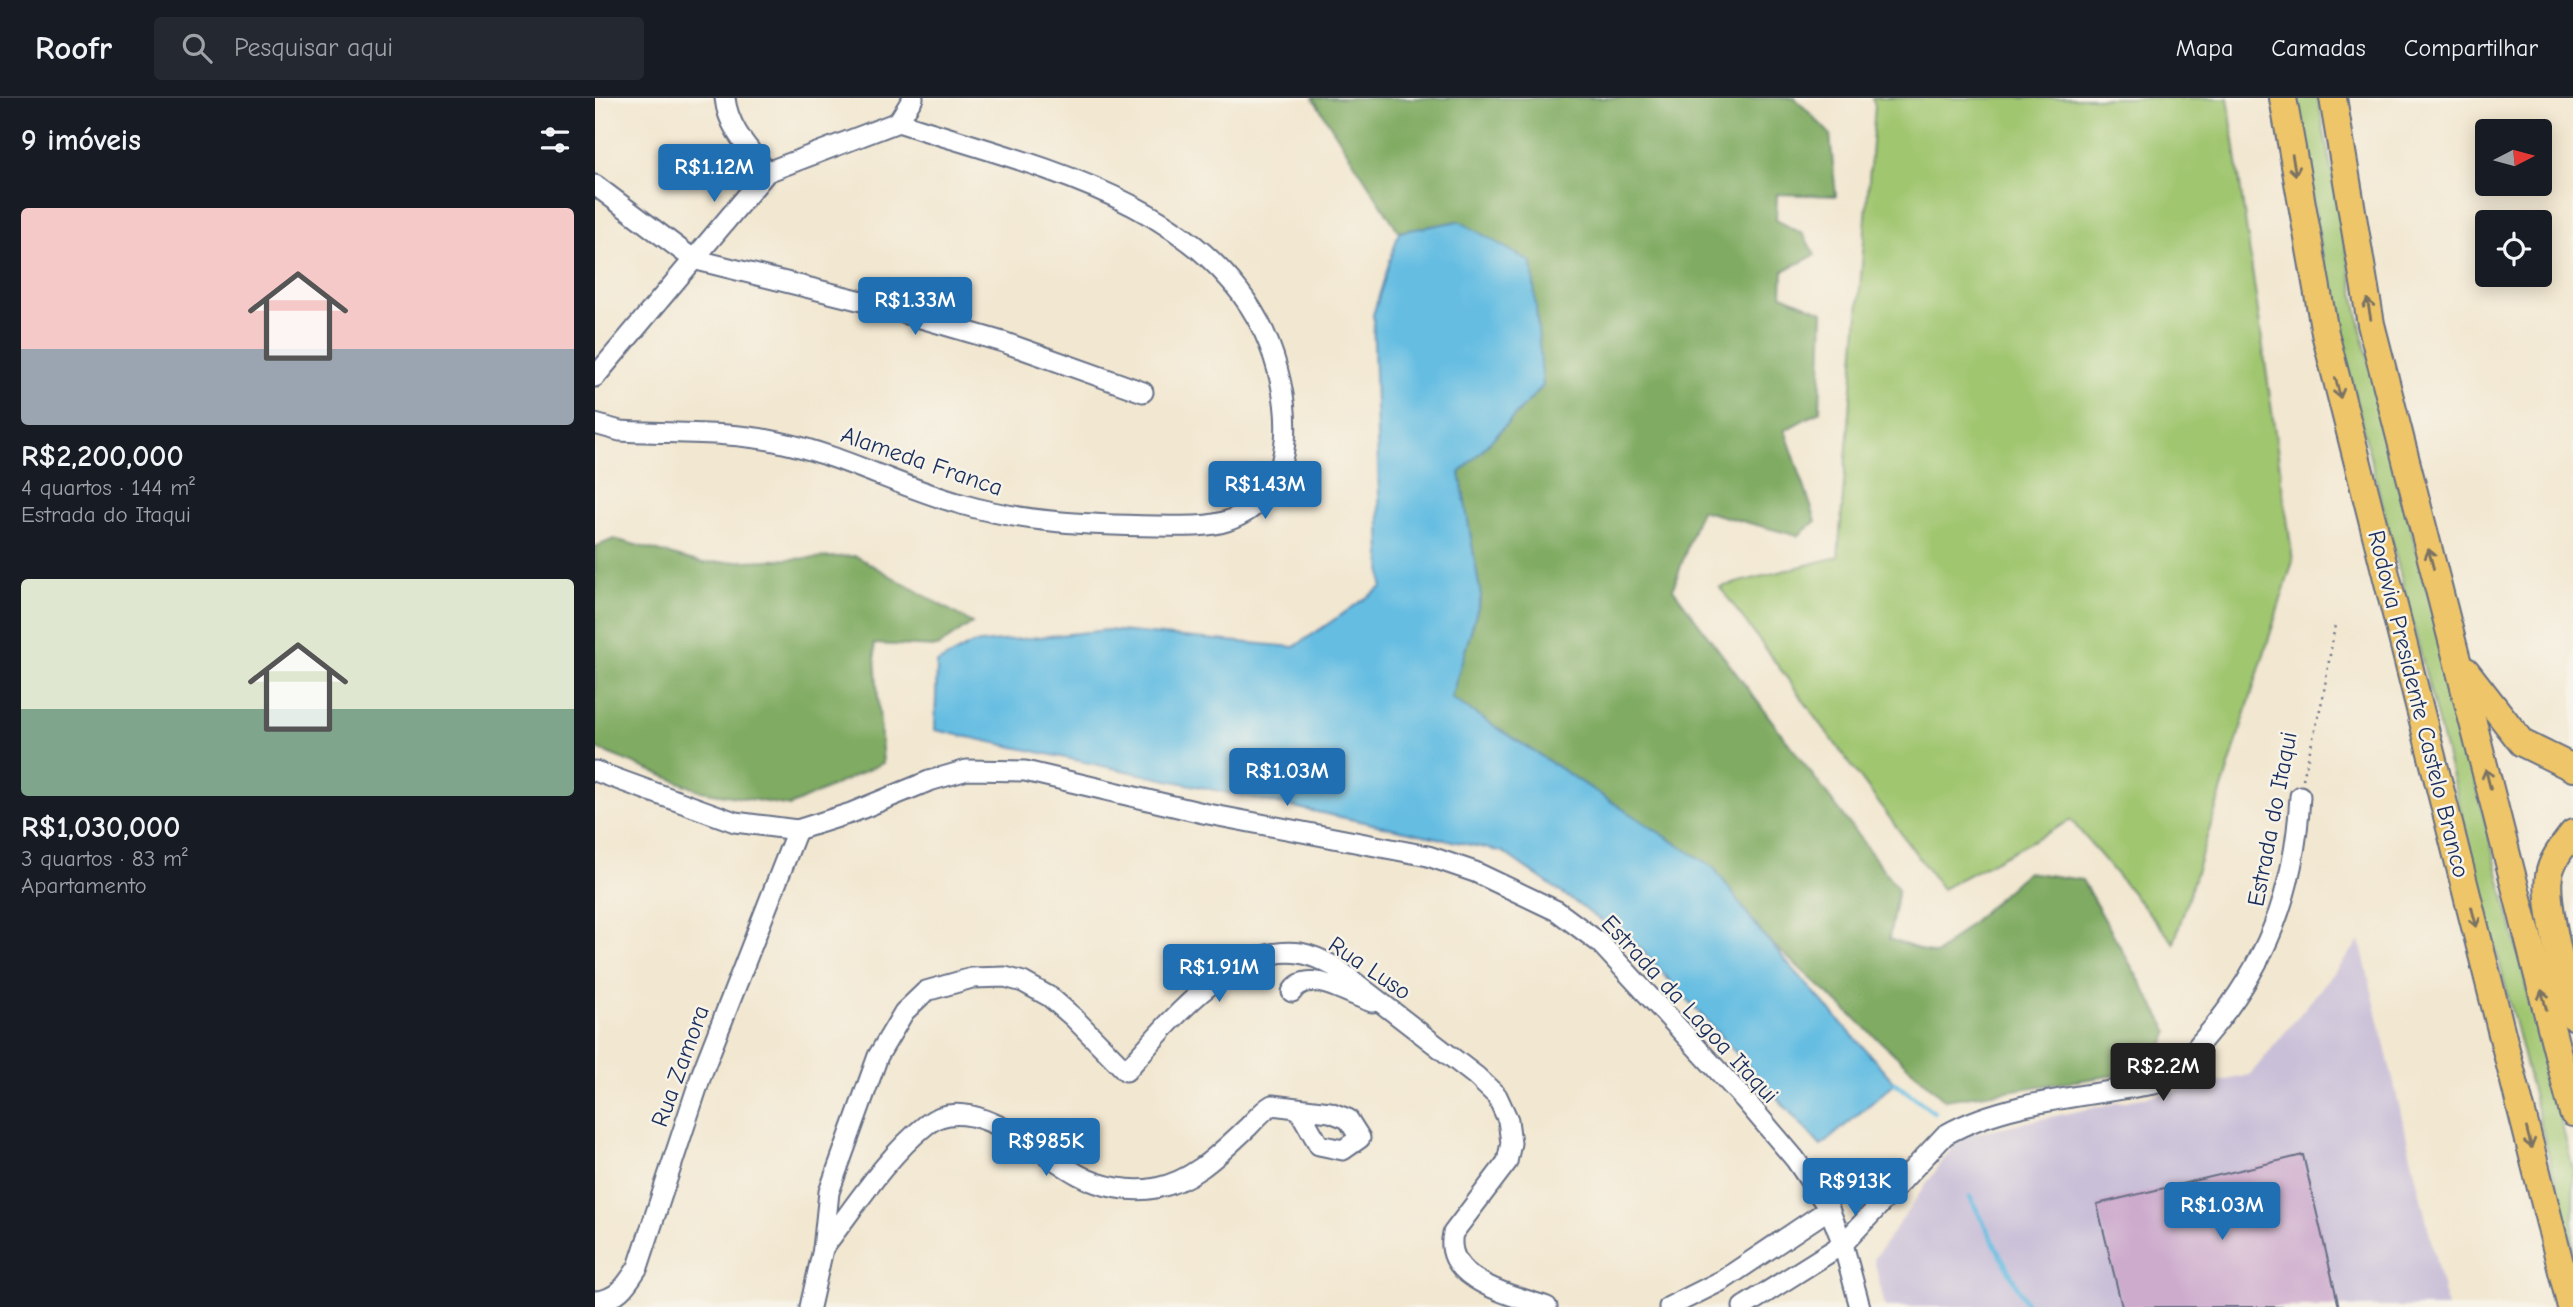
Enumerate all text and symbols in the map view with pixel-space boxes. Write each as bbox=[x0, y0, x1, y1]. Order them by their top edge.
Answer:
search box bbox=[154, 17, 644, 80]
text: Roofr bbox=[35, 29, 112, 67]
icon: search bbox=[178, 29, 216, 67]
text: Pesquisar aqui bbox=[234, 33, 393, 63]
text: Mapa bbox=[2176, 34, 2233, 62]
text: Camadas bbox=[2271, 34, 2366, 62]
text: Compartilhar bbox=[2404, 34, 2538, 62]
north arrow bbox=[2475, 119, 2551, 196]
map controls bbox=[2475, 119, 2552, 287]
icon: filters bbox=[536, 121, 574, 159]
text: 9 imóveis bbox=[21, 123, 141, 158]
pin: R$1.12M bbox=[649, 144, 779, 204]
text: R$1.12M bbox=[674, 153, 754, 180]
one-way arrow bbox=[2288, 153, 2301, 176]
button: locate bbox=[2475, 210, 2552, 287]
icon: home bbox=[235, 253, 361, 379]
pin: R$1.33M bbox=[850, 278, 980, 337]
text: R$1.33M bbox=[874, 286, 956, 313]
one-way arrow bbox=[2362, 298, 2375, 321]
one-way arrow bbox=[2332, 376, 2346, 399]
street label: Alameda Franca bbox=[837, 420, 1007, 502]
text: R$2,200,000 bbox=[21, 439, 184, 474]
pin: R$1.43M bbox=[1200, 462, 1330, 521]
text: R$1.43M bbox=[1224, 470, 1306, 497]
text: 4 quartos · 144 m² bbox=[21, 474, 195, 501]
text: Estrada do Itaqui bbox=[21, 501, 191, 528]
street label: Rodovia Presidente Castelo Branco bbox=[2362, 527, 2476, 881]
one-way arrow bbox=[2424, 548, 2437, 571]
icon: home bbox=[235, 624, 361, 750]
street label: Estrada do Itaqui bbox=[2241, 729, 2303, 909]
pin: R$1.03M bbox=[1222, 748, 1352, 808]
text: R$1.03M bbox=[1245, 757, 1329, 784]
one-way arrow bbox=[2481, 769, 2494, 791]
text: R$1,030,000 bbox=[21, 810, 180, 845]
text: 3 quartos · 83 m² bbox=[21, 845, 188, 872]
text: Apartamento bbox=[21, 872, 147, 899]
one-way arrow bbox=[2468, 906, 2481, 928]
street label: Estrada da Lagoa Itaqui bbox=[1596, 909, 1784, 1109]
street label: Rua Luso bbox=[1323, 930, 1417, 1006]
pin: R$1.91M bbox=[1154, 944, 1284, 1004]
text: R$1.91M bbox=[1179, 953, 1259, 980]
one-way arrow bbox=[2537, 989, 2550, 1012]
street label: Rua Zamora bbox=[645, 1001, 715, 1131]
pin: R$2.2M bbox=[2106, 1044, 2220, 1103]
text: R$2.2M bbox=[2127, 1052, 2199, 1079]
pin: R$985K bbox=[989, 1118, 1103, 1178]
one-way arrow bbox=[2523, 1126, 2536, 1149]
text: R$985K bbox=[1008, 1127, 1084, 1154]
pin: R$913K bbox=[1798, 1158, 1912, 1218]
text: R$913K bbox=[1819, 1167, 1891, 1194]
pin: R$1.03M bbox=[2157, 1182, 2287, 1242]
text: R$1.03M bbox=[2180, 1191, 2264, 1218]

